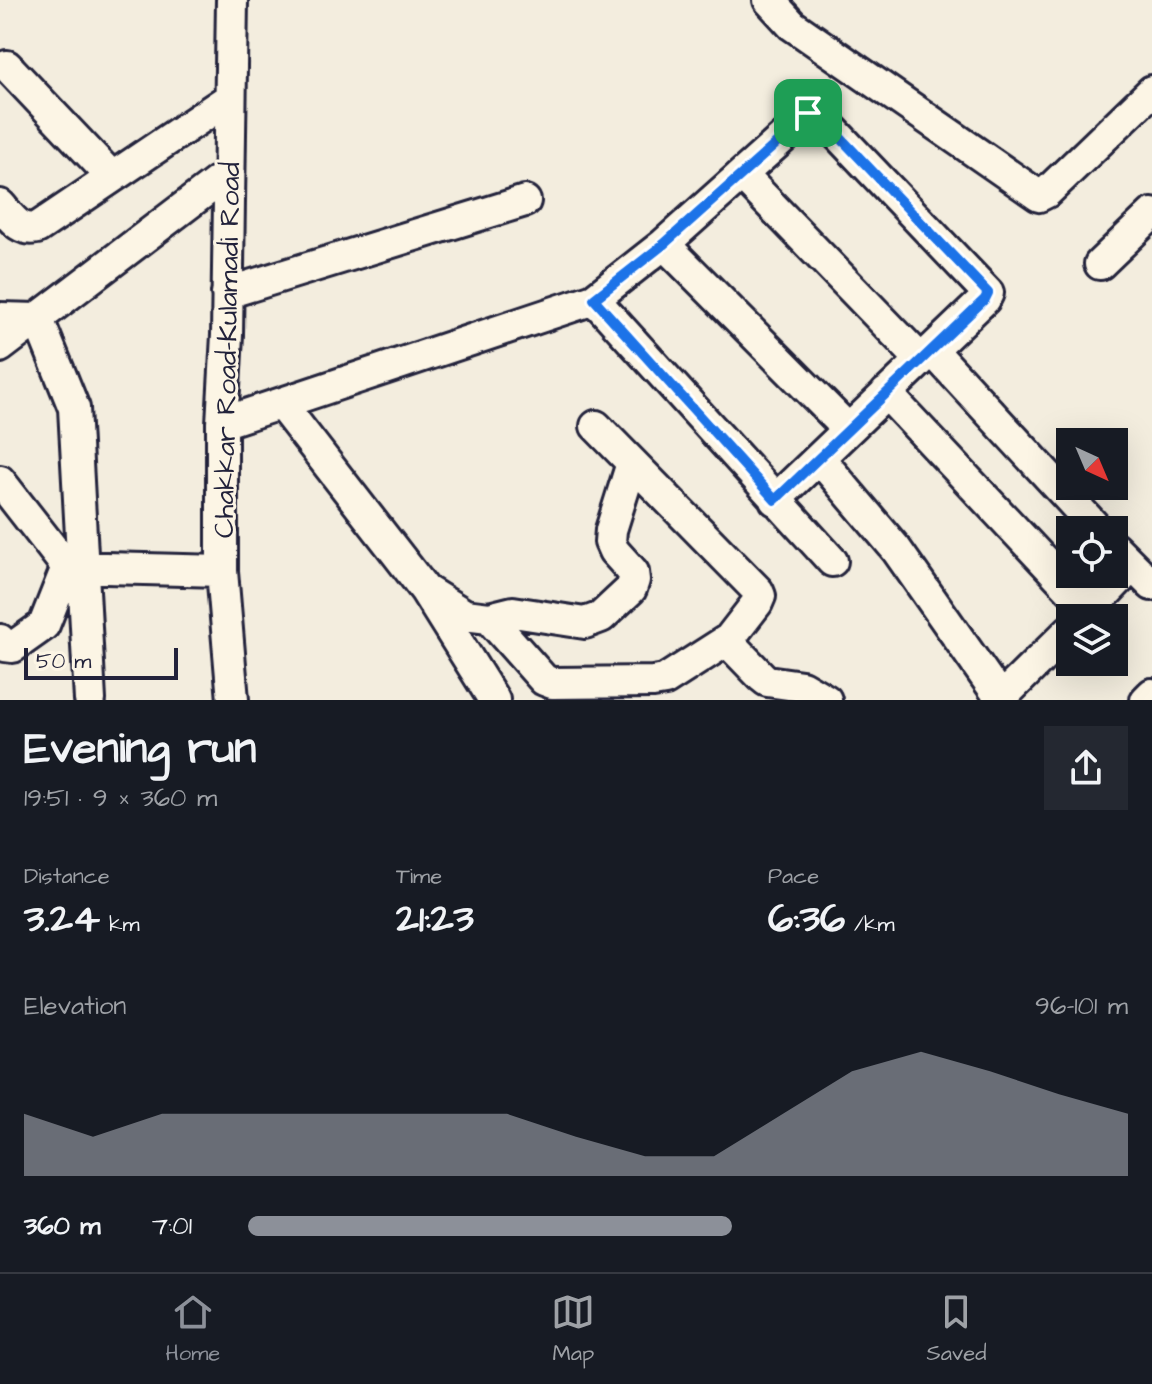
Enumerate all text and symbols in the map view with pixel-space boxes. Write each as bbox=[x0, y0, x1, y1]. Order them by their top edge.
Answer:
pin bbox=[774, 79, 842, 147]
icon: arrive bbox=[786, 91, 830, 135]
street label: Chakkar Road-Kulamadi Road bbox=[205, 162, 250, 538]
north arrow bbox=[1056, 428, 1128, 500]
map controls bbox=[1056, 428, 1128, 676]
button: locate bbox=[1056, 516, 1128, 588]
button: layers bbox=[1056, 604, 1128, 676]
scale bar bbox=[24, 644, 178, 680]
text: 50 m bbox=[36, 646, 91, 677]
text: Evening run bbox=[24, 719, 256, 780]
button: share bbox=[1044, 726, 1128, 810]
text: 19:51 · 9 × 360 m bbox=[24, 780, 217, 816]
text: Distance bbox=[24, 861, 110, 892]
text: Time bbox=[396, 861, 442, 892]
text: Pace bbox=[768, 861, 819, 892]
text: 3.24 bbox=[24, 892, 100, 947]
text: 21:23 bbox=[396, 892, 474, 947]
text: 6:36 bbox=[768, 892, 845, 947]
text: km bbox=[100, 909, 140, 940]
text: /km bbox=[845, 909, 895, 940]
text: Elevation bbox=[24, 988, 126, 1024]
text: 96–101 m bbox=[1035, 988, 1128, 1024]
text: 360 m bbox=[24, 1208, 101, 1244]
text: 7:01 bbox=[152, 1208, 192, 1244]
tab: Home bbox=[166, 1290, 220, 1369]
tab: Map bbox=[551, 1290, 595, 1369]
tab: Saved bbox=[927, 1290, 986, 1369]

